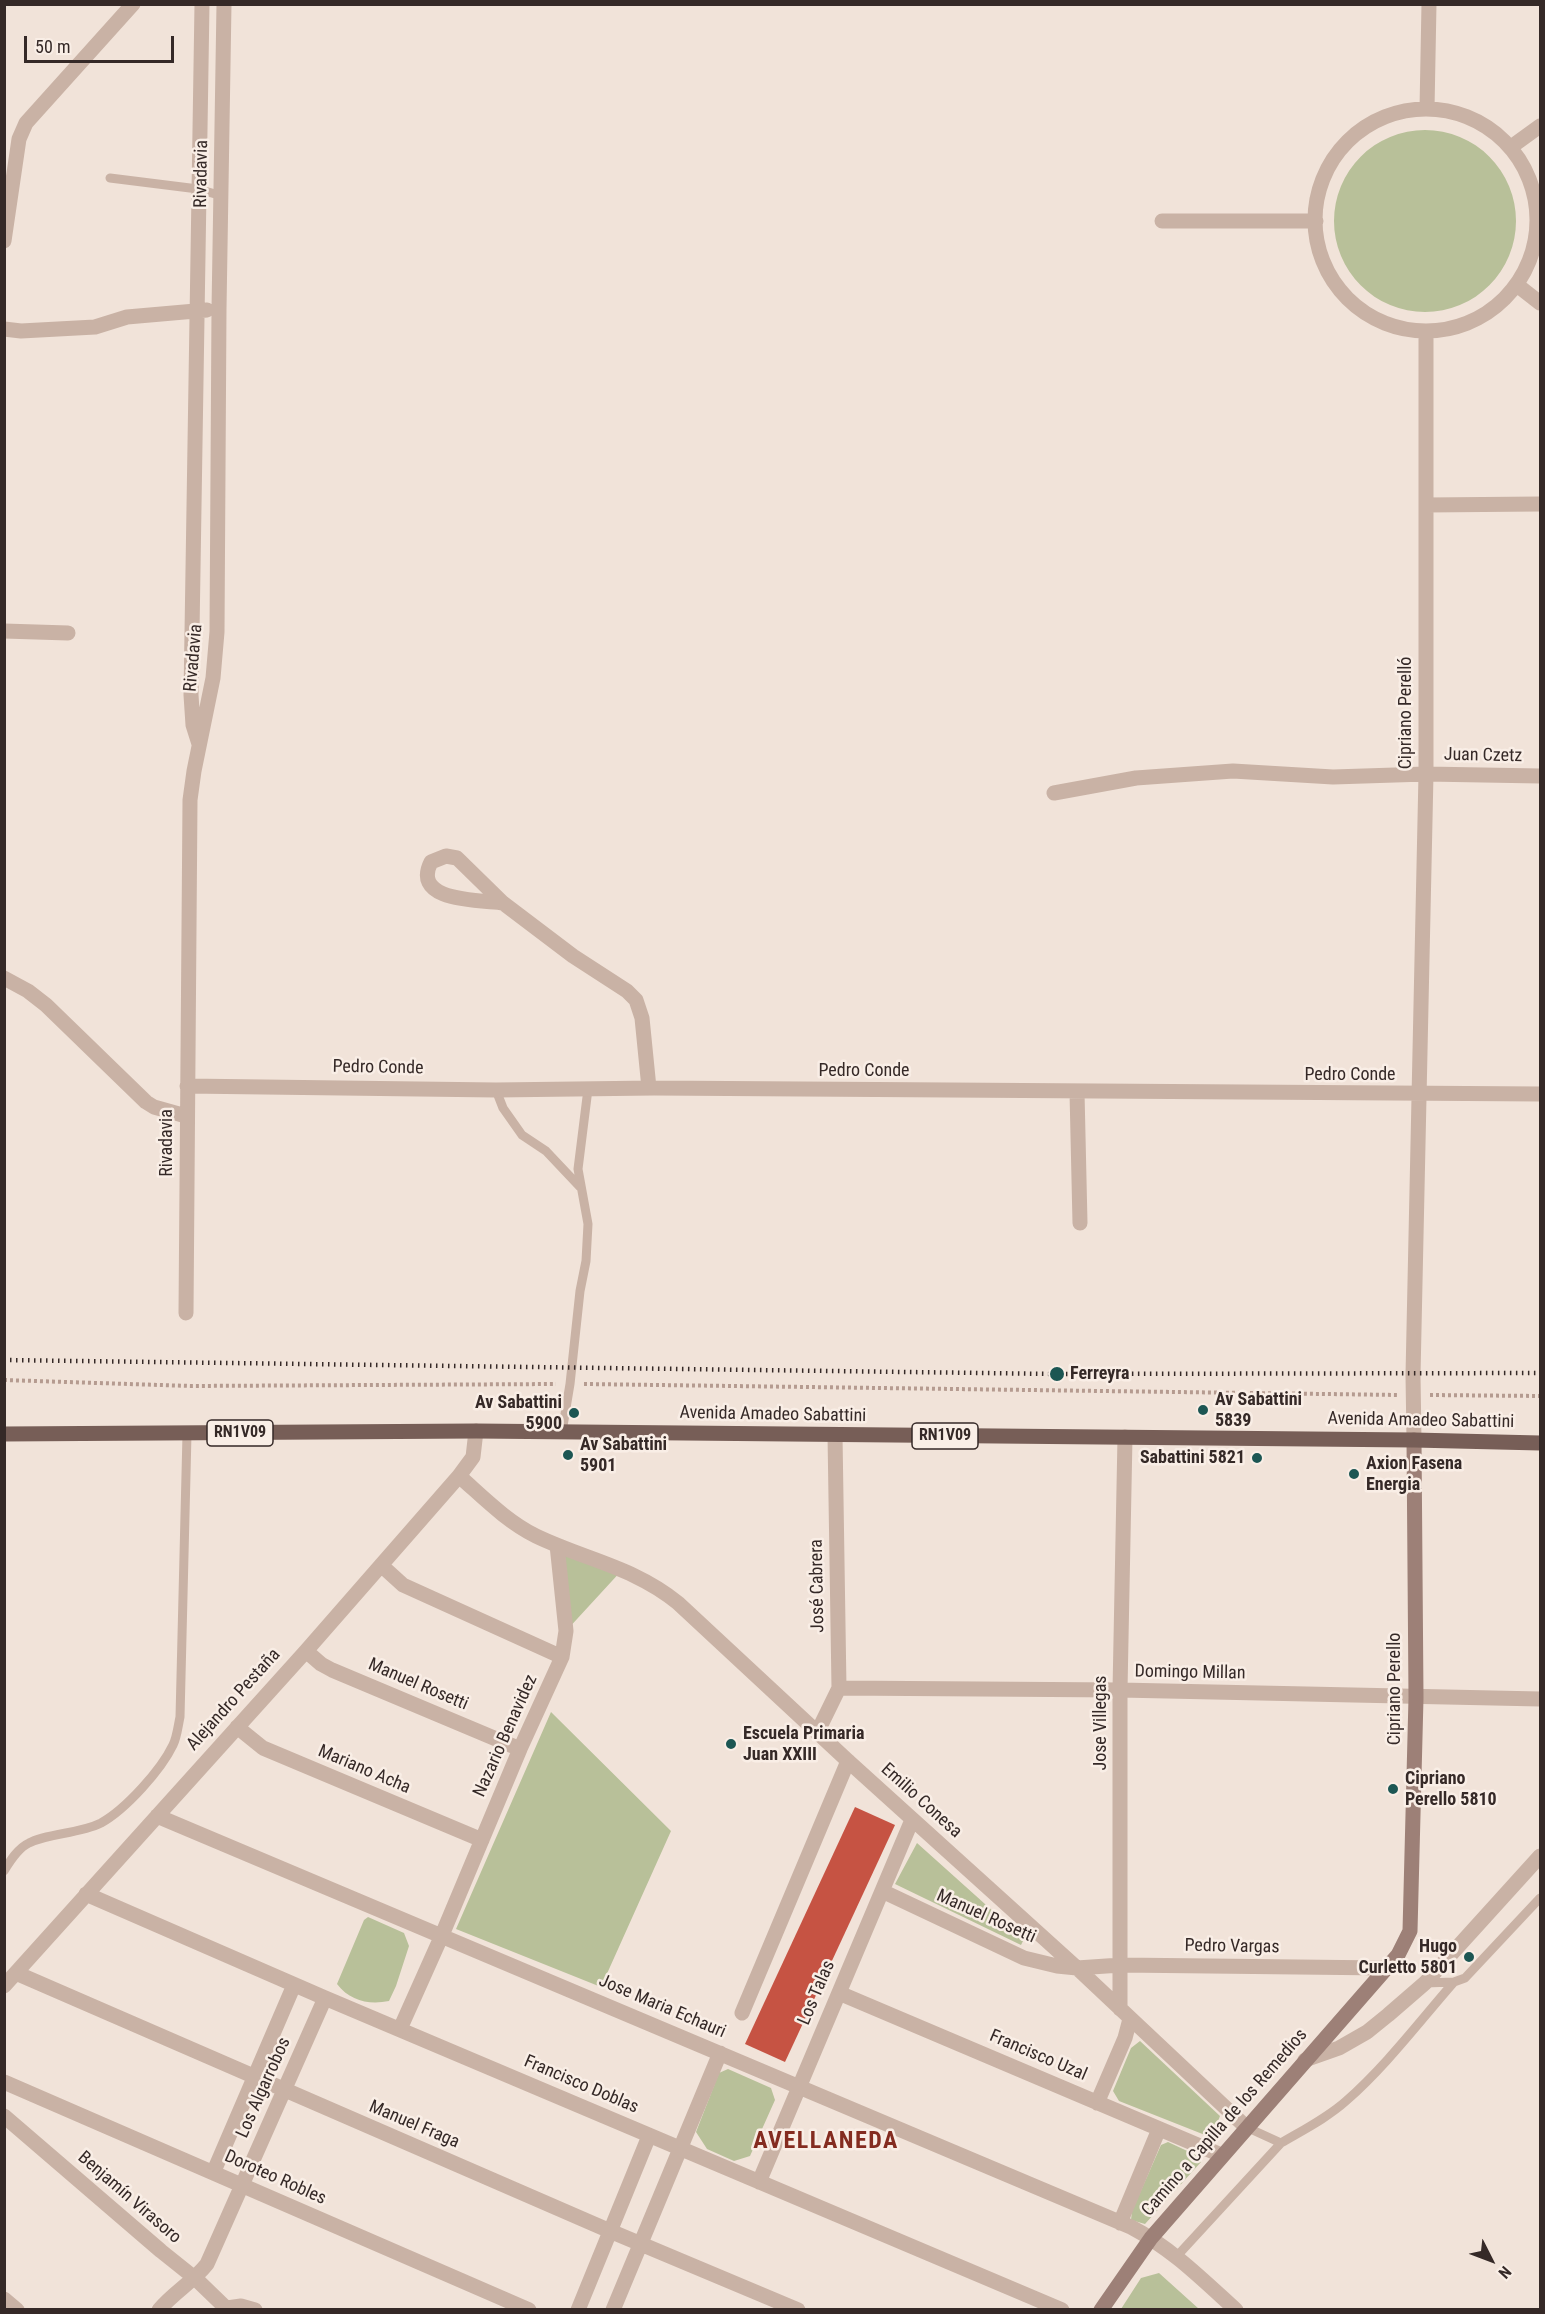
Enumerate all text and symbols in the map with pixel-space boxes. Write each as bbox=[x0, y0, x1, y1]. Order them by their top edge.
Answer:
scale bar bbox=[27, 24, 177, 62]
text: 50 m bbox=[35, 36, 70, 57]
street label: Rivadavia bbox=[191, 140, 213, 208]
street label: Rivadavia bbox=[180, 623, 208, 693]
street label: Cipriano Perelló bbox=[1395, 657, 1417, 769]
street label: Juan Czetz bbox=[1444, 745, 1522, 767]
street label: Pedro Conde bbox=[332, 1056, 424, 1080]
street label: Pedro Conde bbox=[818, 1060, 910, 1082]
street label: Pedro Conde bbox=[1304, 1064, 1396, 1086]
street label: Rivadavia bbox=[156, 1109, 178, 1177]
place label: Ferreyra bbox=[1070, 1363, 1129, 1385]
marker: Ferreyra bbox=[1048, 1365, 1066, 1383]
place label: Av Sabattini 5839 bbox=[1215, 1389, 1302, 1432]
place label: Av Sabattini 5900 bbox=[475, 1392, 562, 1434]
street label: Avenida Amadeo Sabattini bbox=[679, 1403, 867, 1427]
marker: Av Sabattini 5839 bbox=[1196, 1403, 1210, 1417]
marker: Av Sabattini 5900 bbox=[567, 1406, 581, 1420]
street label: Avenida Amadeo Sabattini bbox=[1327, 1409, 1515, 1433]
road number: RN1V09 bbox=[207, 1420, 273, 1446]
road number: RN1V09 bbox=[912, 1423, 978, 1449]
place label: Av Sabattini 5901 bbox=[580, 1434, 667, 1476]
place label: Sabattini 5821 bbox=[1140, 1447, 1245, 1469]
marker: Av Sabattini 5901 bbox=[561, 1448, 575, 1462]
marker: Sabattini 5821 bbox=[1250, 1451, 1264, 1465]
place label: Axion Fasena Energia bbox=[1366, 1453, 1462, 1496]
marker: Axion Fasena Energia bbox=[1347, 1467, 1361, 1481]
street label: José Cabrera bbox=[806, 1539, 830, 1633]
street label: Cipriano Perello bbox=[1384, 1633, 1406, 1745]
street label: Alejandro Pestaña bbox=[183, 1645, 285, 1755]
street label: Manuel Rosetti bbox=[365, 1654, 471, 1716]
street label: Domingo Millan bbox=[1134, 1661, 1246, 1685]
street label: Nazario Benavidez bbox=[469, 1671, 543, 1801]
street label: Jose Villegas bbox=[1090, 1675, 1112, 1771]
place label: Escuela Primaria Juan XXIII bbox=[743, 1723, 864, 1766]
marker: Escuela Primaria Juan XXIII bbox=[724, 1737, 738, 1751]
street label: Mariano Acha bbox=[315, 1741, 413, 1799]
street label: Emilio Conesa bbox=[876, 1759, 966, 1843]
place label: Cipriano Perello 5810 bbox=[1405, 1768, 1497, 1810]
marker: Cipriano Perello 5810 bbox=[1386, 1782, 1400, 1796]
street label: Manuel Rosetti bbox=[933, 1886, 1039, 1948]
street label: Pedro Vargas bbox=[1184, 1935, 1280, 1959]
place label: Hugo Curletto 5801 bbox=[1359, 1936, 1457, 1978]
marker: Hugo Curletto 5801 bbox=[1462, 1950, 1476, 1964]
street label: Los Talas bbox=[794, 1958, 840, 2028]
street label: Jose Maria Echauri bbox=[595, 1971, 729, 2043]
street label: Camino a Capilla de los Remedios bbox=[1138, 2025, 1312, 2221]
street label: Francisco Uzal bbox=[986, 2026, 1090, 2086]
street label: Los Algarrobos bbox=[232, 2034, 296, 2142]
street label: Francisco Doblas bbox=[521, 2051, 641, 2119]
street label: Manuel Fraga bbox=[366, 2096, 462, 2154]
district label: AVELLANEDA bbox=[753, 2128, 899, 2156]
street label: Doroteo Robles bbox=[221, 2146, 329, 2210]
street label: Benjamín Virasoro bbox=[73, 2147, 185, 2249]
north arrow bbox=[1461, 2230, 1521, 2290]
text: N bbox=[1494, 2262, 1515, 2282]

